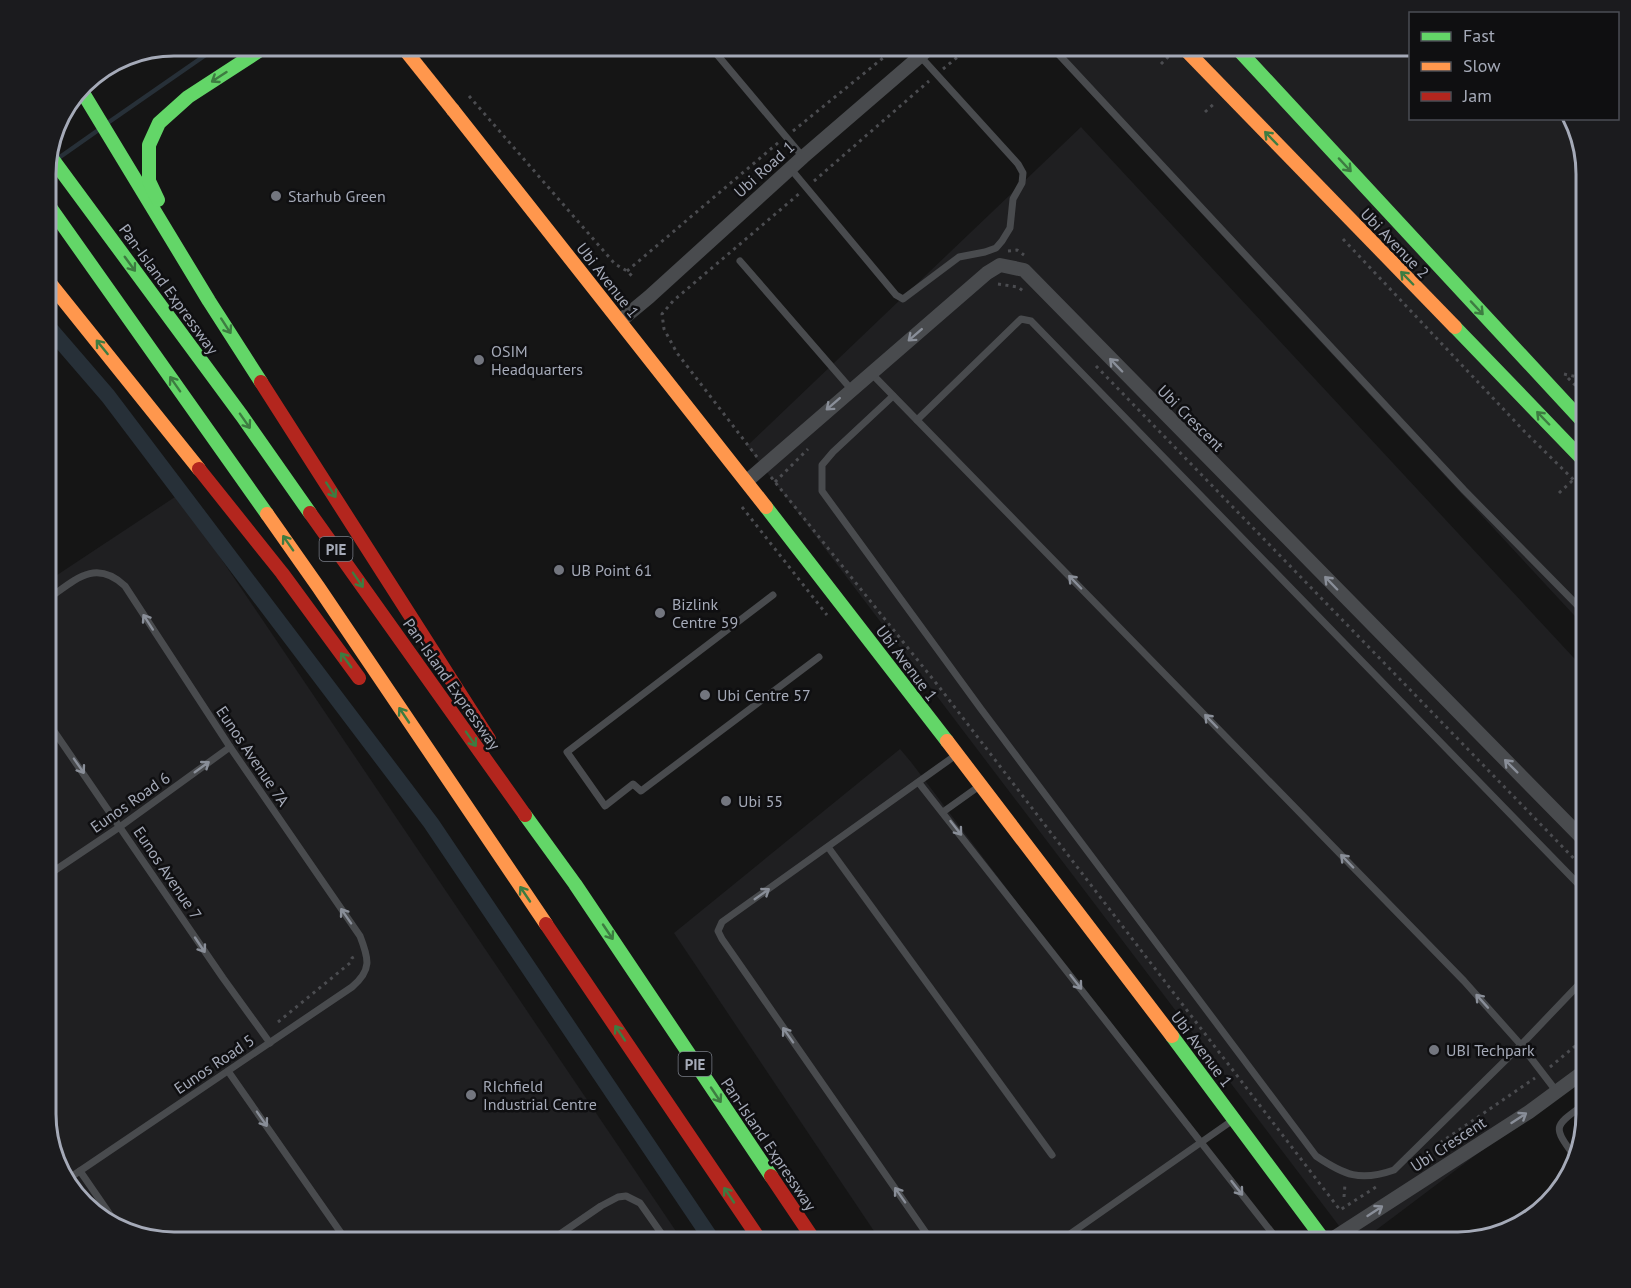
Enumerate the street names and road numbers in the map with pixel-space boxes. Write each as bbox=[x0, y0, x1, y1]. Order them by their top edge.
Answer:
street label: Ubi Road 1 bbox=[730, 137, 798, 201]
street label: Ubi Avenue 2 bbox=[1357, 204, 1433, 282]
street label: Pan-Island Expressway bbox=[115, 220, 223, 358]
street label: Ubi Avenue 1 bbox=[572, 238, 644, 322]
street label: Ubi Crescent bbox=[1154, 381, 1229, 456]
road number: PIE bbox=[320, 537, 352, 561]
street label: Pan-Island Expressway bbox=[399, 614, 505, 754]
street label: Ubi Avenue 1 bbox=[872, 621, 942, 705]
street label: Eunos Avenue 7A bbox=[212, 702, 294, 810]
street label: Eunos Road 6 bbox=[86, 767, 174, 837]
street label: Eunos Avenue 7 bbox=[130, 823, 206, 923]
street label: Ubi Avenue 1 bbox=[1167, 1007, 1237, 1091]
street label: Eunos Road 5 bbox=[170, 1030, 258, 1098]
road number: PIE bbox=[678, 1052, 712, 1076]
street label: Pan-Island Expressway bbox=[717, 1074, 821, 1215]
street label: Ubi Crescent bbox=[1407, 1112, 1490, 1176]

